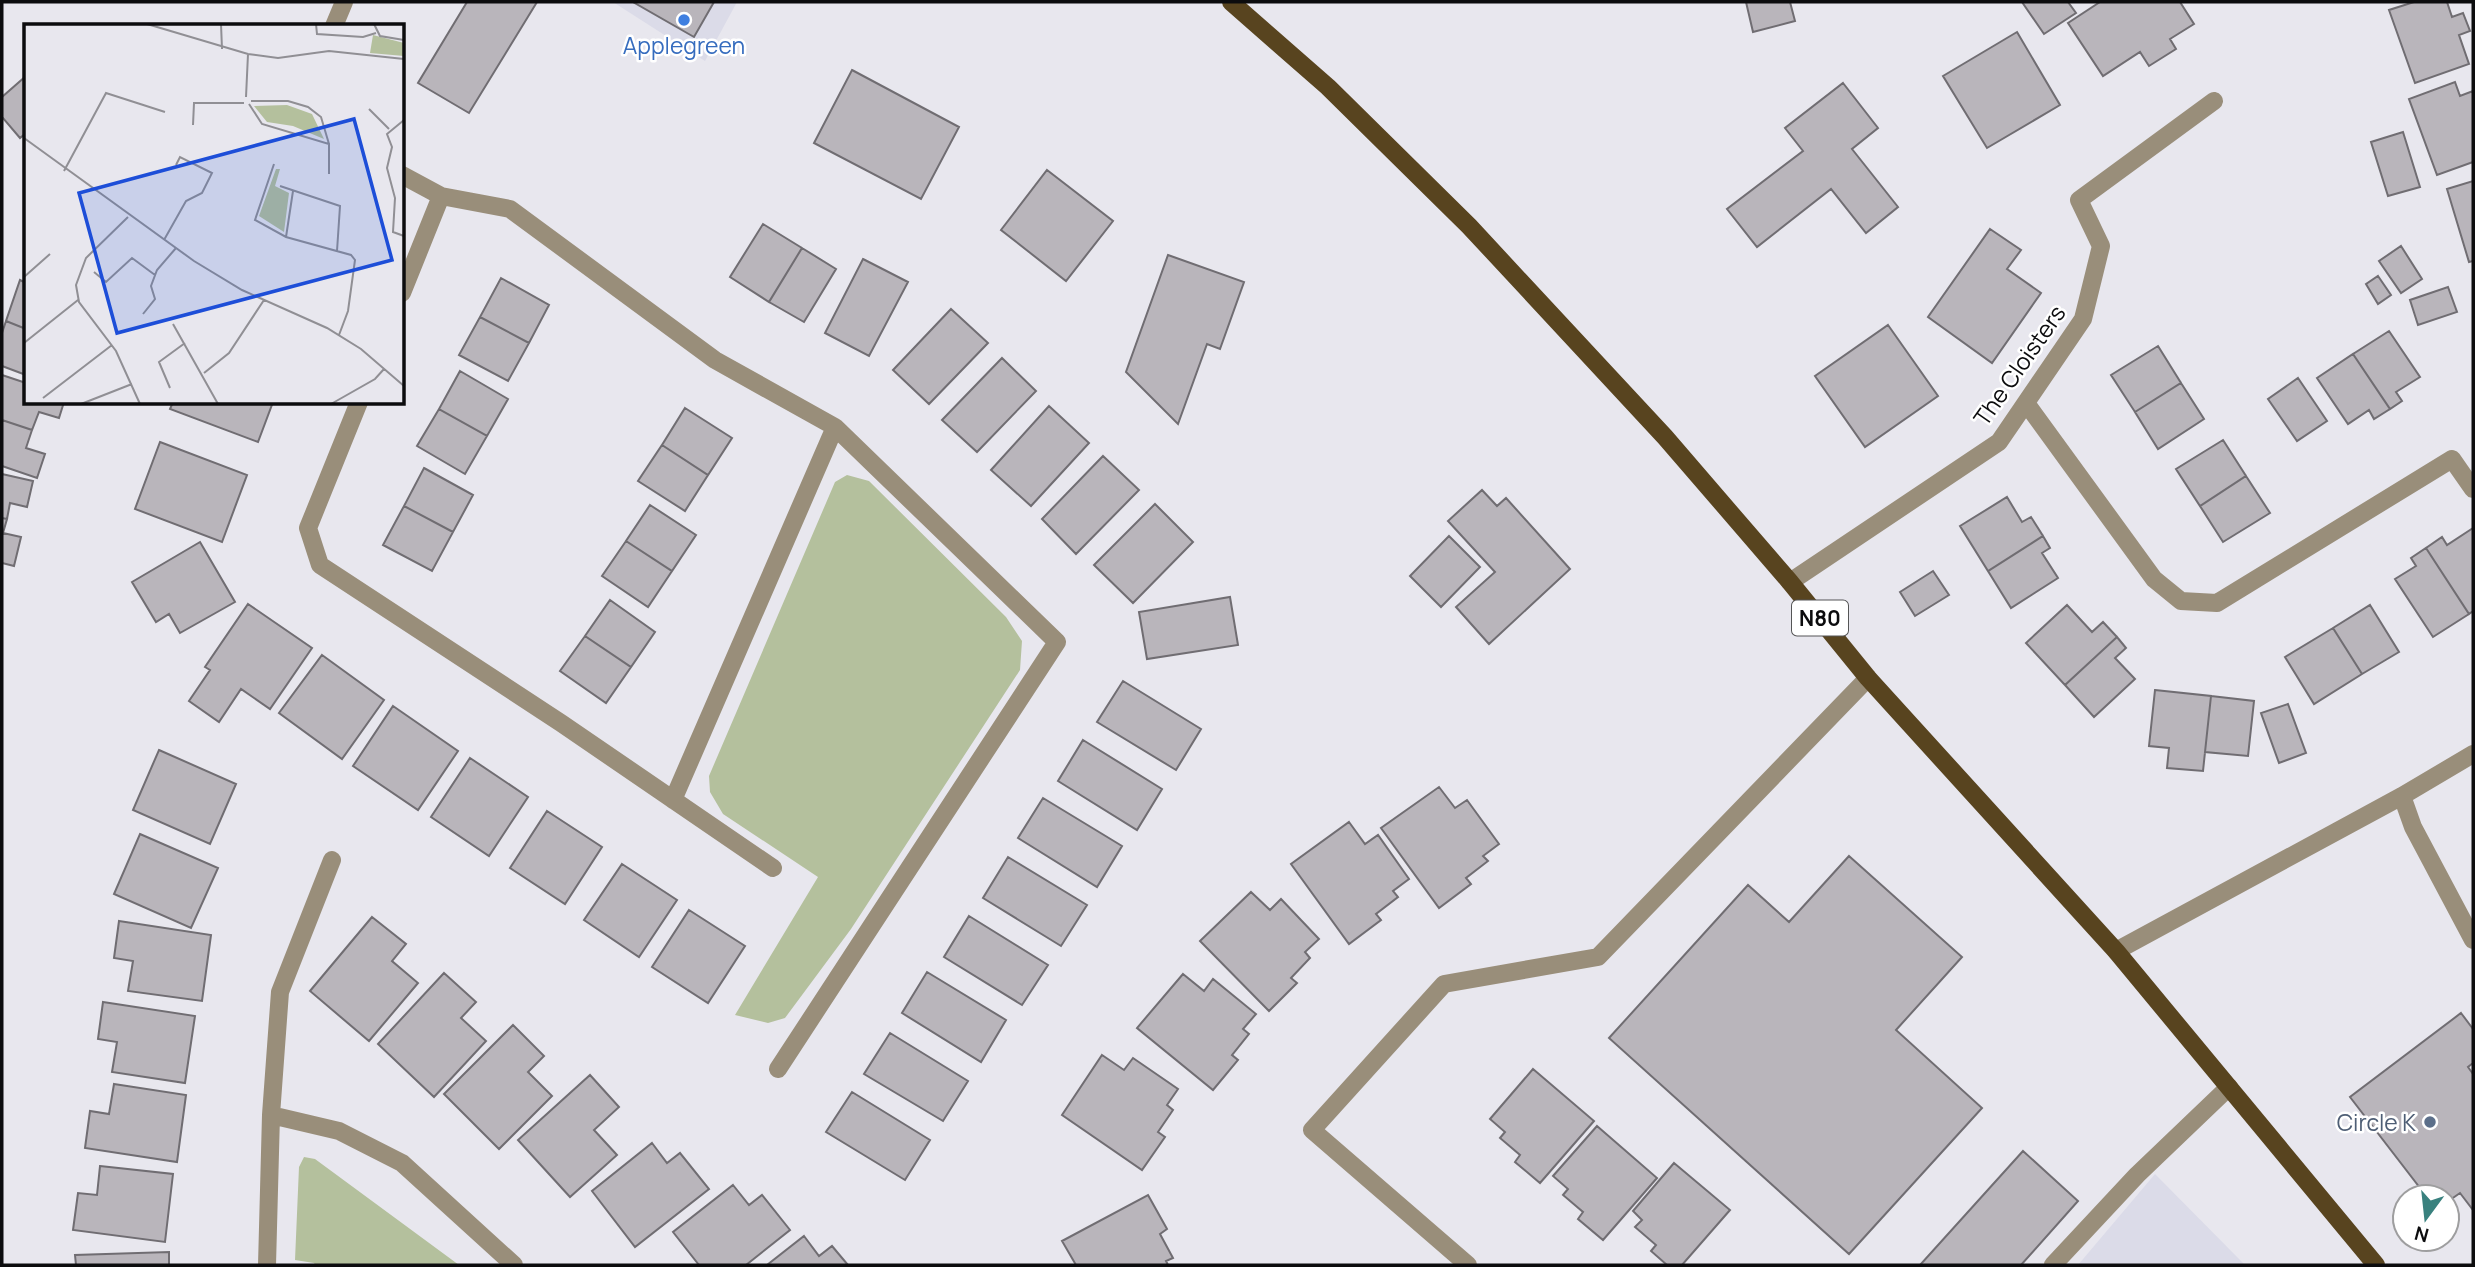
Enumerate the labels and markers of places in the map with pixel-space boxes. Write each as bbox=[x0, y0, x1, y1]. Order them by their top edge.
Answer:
marker: Applegreen bbox=[676, 12, 692, 28]
place label: Applegreen bbox=[623, 29, 745, 61]
place label: Circle K bbox=[2337, 1106, 2416, 1138]
marker: Circle K bbox=[2422, 1114, 2438, 1130]

